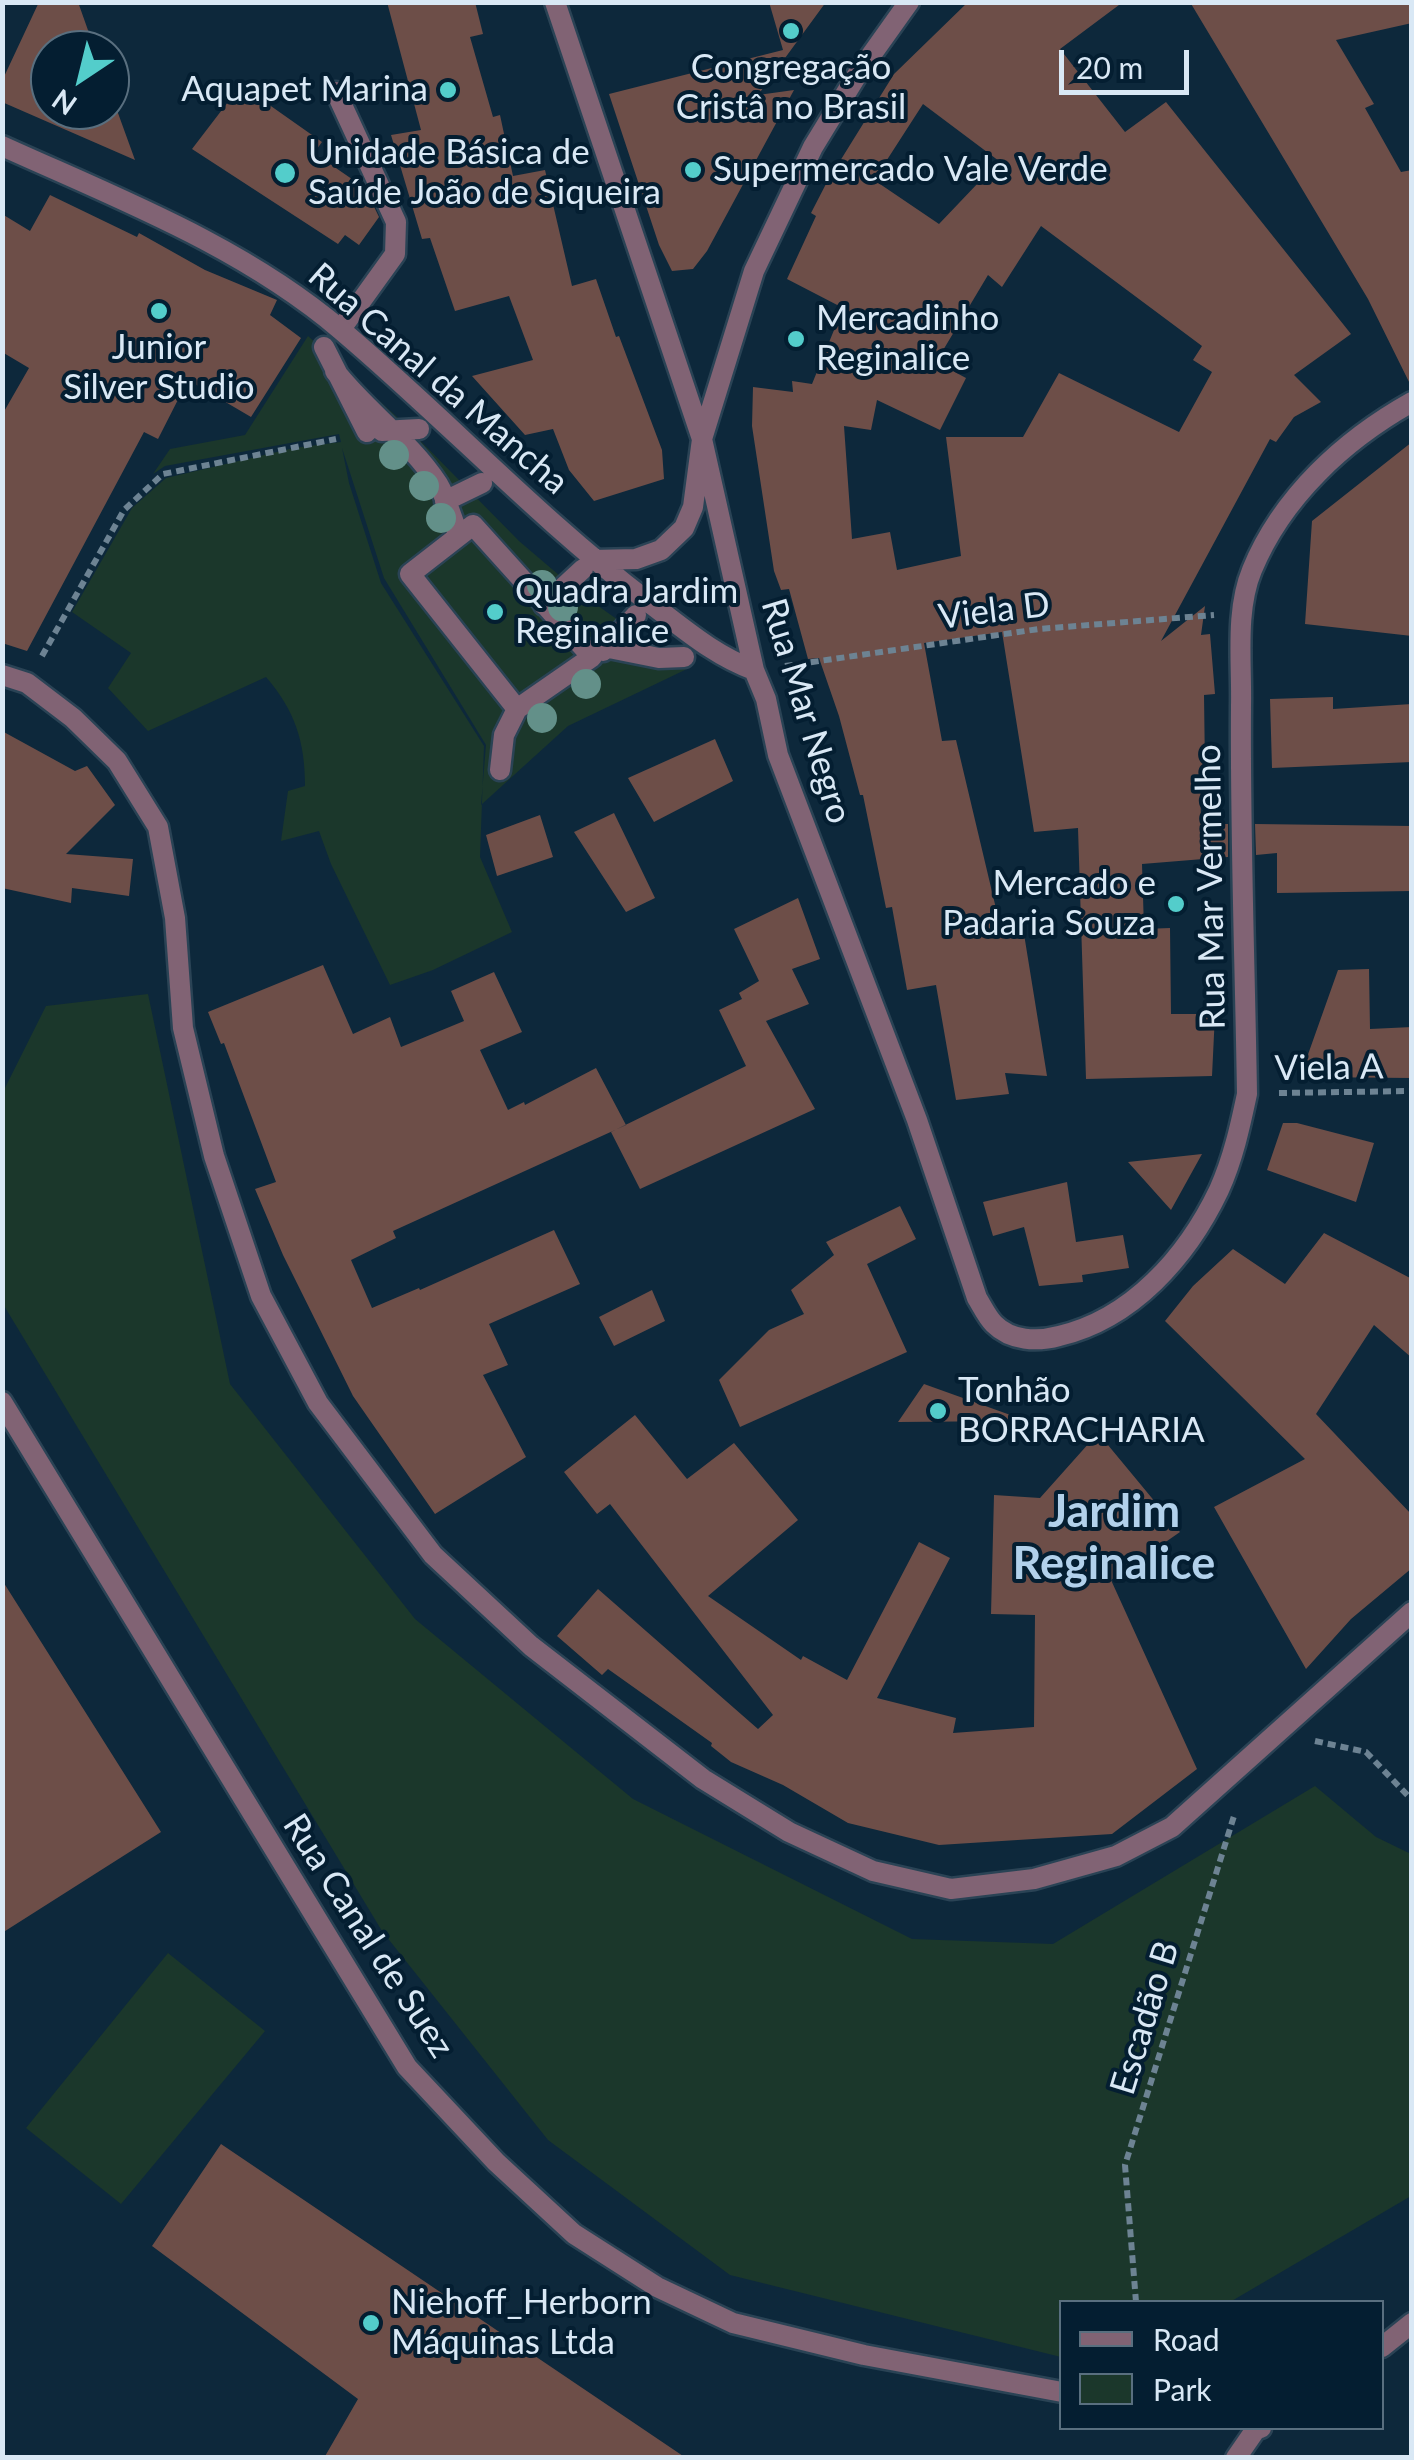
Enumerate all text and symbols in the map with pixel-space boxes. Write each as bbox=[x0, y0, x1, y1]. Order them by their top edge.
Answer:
marker: Congregação Cristâ no Brasil bbox=[780, 20, 802, 42]
north arrow bbox=[30, 30, 130, 130]
scale bar bbox=[1064, 30, 1194, 92]
place label: Congregação Cristâ no Brasil bbox=[676, 47, 906, 129]
text: 20 m bbox=[1076, 49, 1143, 85]
place label: Aquapet Marina bbox=[181, 69, 428, 111]
marker: Aquapet Marina bbox=[437, 79, 459, 101]
text: N bbox=[45, 83, 83, 123]
place label: Unidade Básica de Saúde João de Siqueira bbox=[308, 132, 661, 214]
place label: Supermercado Vale Verde bbox=[713, 149, 1108, 191]
marker: Supermercado Vale Verde bbox=[682, 159, 704, 181]
marker: Unidade Básica de Saúde João de Siqueira bbox=[272, 160, 298, 186]
street label: Rua Canal da Mancha bbox=[300, 255, 576, 503]
place label: Mercadinho Reginalice bbox=[816, 298, 999, 380]
marker: Junior Silver Studio bbox=[148, 300, 170, 322]
place label: Junior Silver Studio bbox=[63, 327, 255, 409]
marker: Mercadinho Reginalice bbox=[785, 328, 807, 350]
place label: Quadra Jardim Reginalice bbox=[515, 571, 738, 653]
street label: Viela D bbox=[936, 583, 1052, 639]
street label: Rua Mar Negro bbox=[752, 594, 860, 828]
marker: Quadra Jardim Reginalice bbox=[484, 601, 506, 623]
street label: Rua Mar Vermelho bbox=[1188, 744, 1234, 1030]
place label: Mercado e Padaria Souza bbox=[942, 863, 1156, 945]
marker: Mercado e Padaria Souza bbox=[1165, 893, 1187, 915]
street label: Viela A bbox=[1274, 1046, 1384, 1090]
place label: Tonhão BORRACHARIA bbox=[958, 1370, 1205, 1452]
marker: Tonhão BORRACHARIA bbox=[927, 1400, 949, 1422]
district label: Jardim Reginalice bbox=[1013, 1485, 1215, 1591]
street label: Rua Canal de Suez bbox=[274, 1807, 462, 2065]
street label: Escadão B bbox=[1102, 1936, 1188, 2100]
place label: Niehoff_Herborn Máquinas Ltda bbox=[391, 2282, 652, 2364]
legend bbox=[1059, 2300, 1384, 2430]
marker: Niehoff_Herborn Máquinas Ltda bbox=[360, 2312, 382, 2334]
text: Road bbox=[1153, 2321, 1220, 2357]
text: Park bbox=[1153, 2371, 1212, 2407]

